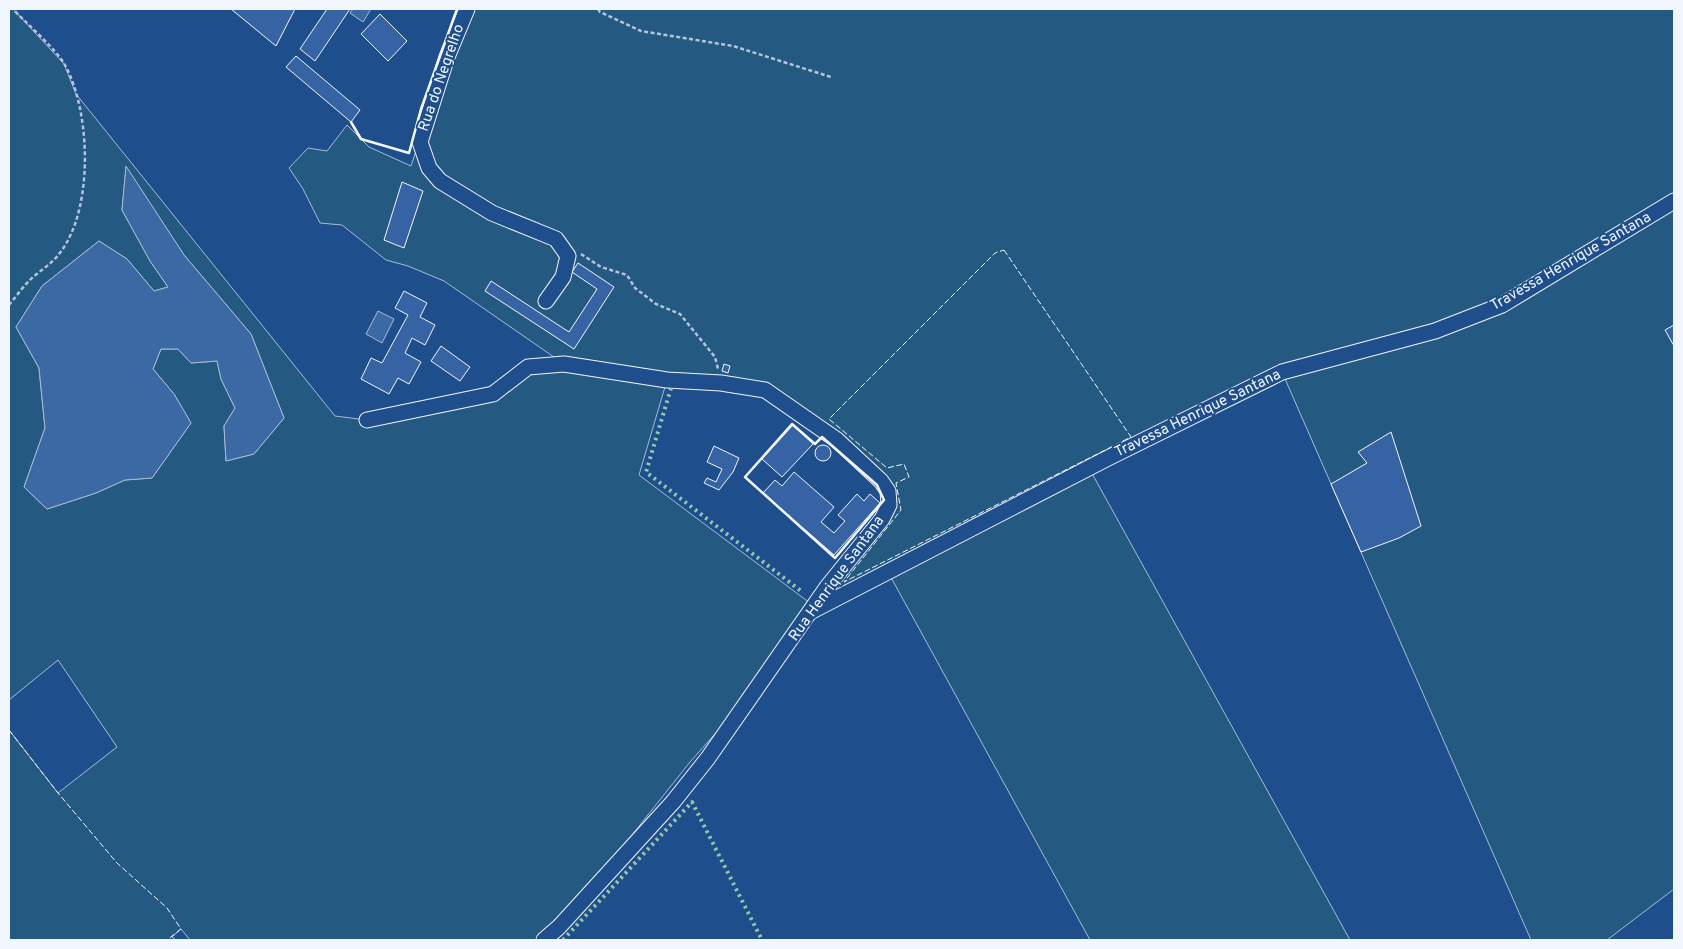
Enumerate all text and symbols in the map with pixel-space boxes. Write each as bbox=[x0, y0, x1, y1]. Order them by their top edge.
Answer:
street label: Rua do Negrelho bbox=[415, 22, 469, 134]
street label: Travessa Henrique Santana bbox=[1487, 208, 1655, 316]
street label: Travessa Henrique Santana bbox=[1112, 365, 1284, 463]
street label: Rua Henrique Santana bbox=[785, 513, 889, 645]

